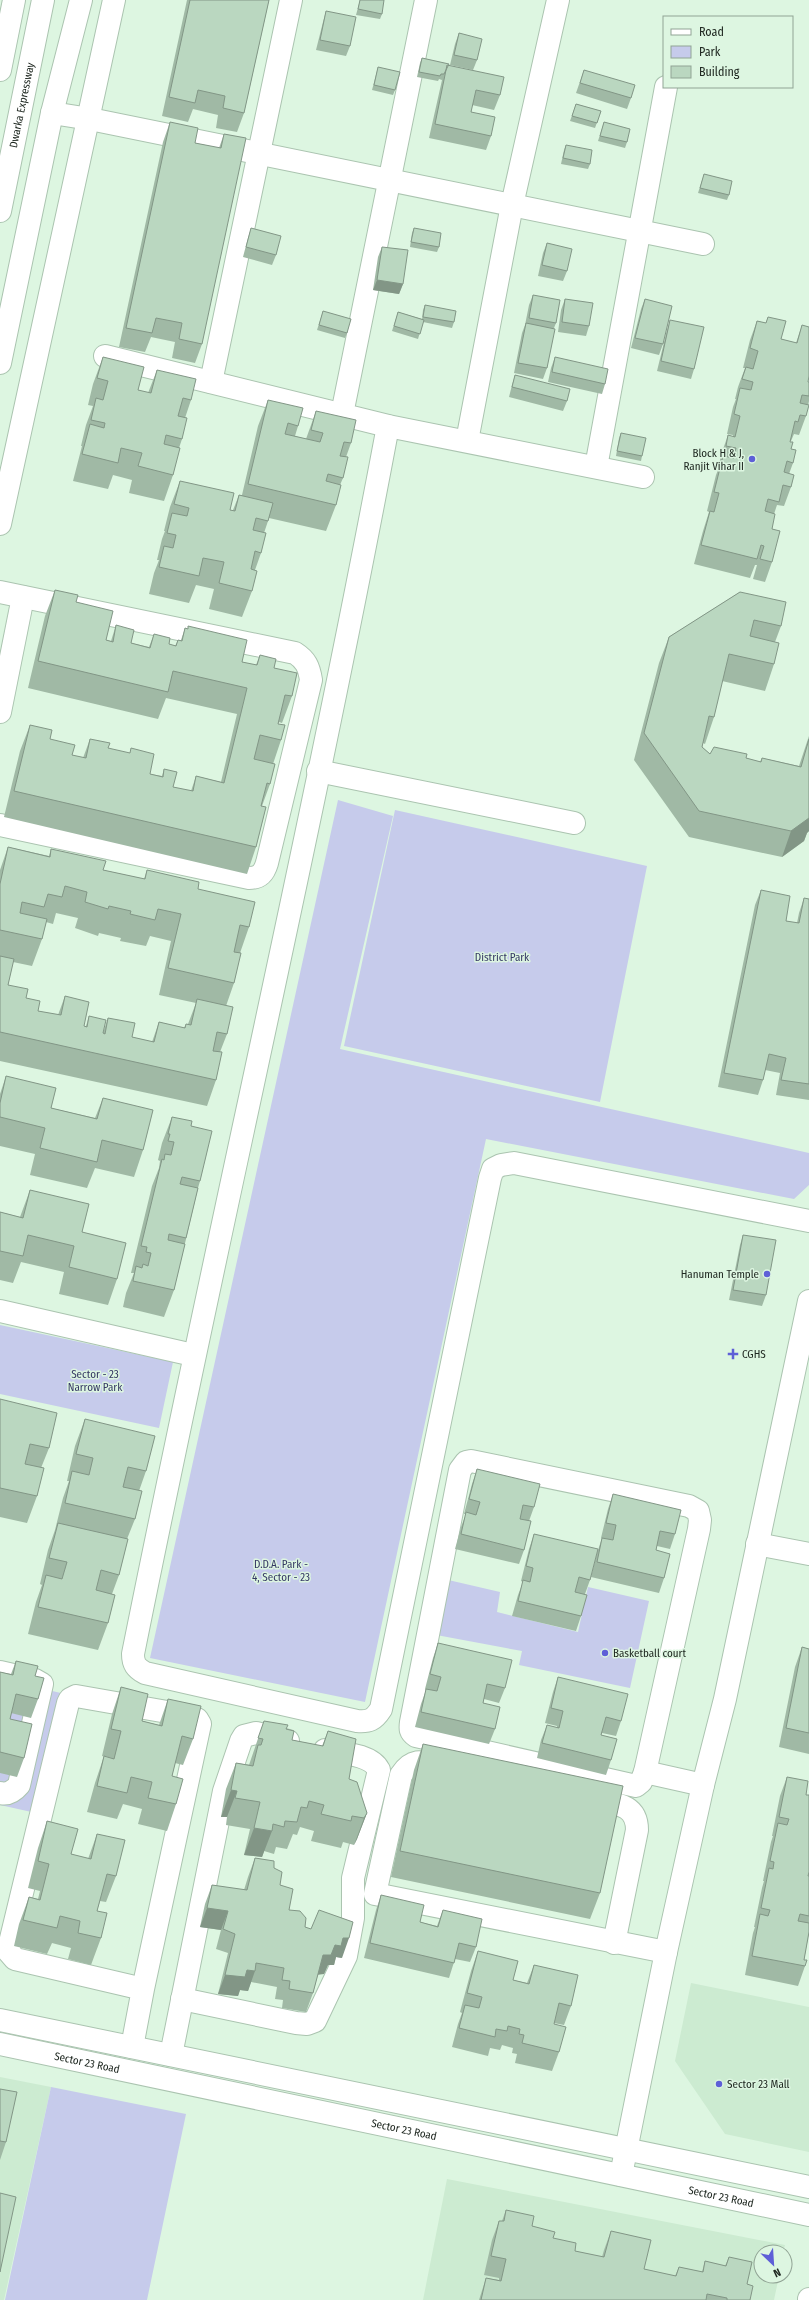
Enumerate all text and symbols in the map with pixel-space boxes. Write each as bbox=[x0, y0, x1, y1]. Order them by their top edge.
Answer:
legend bbox=[663, 16, 793, 88]
text: Road bbox=[699, 25, 724, 39]
text: Park bbox=[699, 45, 721, 59]
street label: Dwarka Expressway bbox=[7, 61, 37, 149]
text: Building bbox=[699, 65, 740, 79]
place label: Block H & J, Ranjit Vihar II bbox=[683, 447, 744, 473]
marker: Block H & J, Ranjit Vihar II bbox=[747, 454, 757, 464]
park label: District Park bbox=[475, 951, 530, 964]
place label: Hanuman Temple bbox=[681, 1268, 759, 1281]
marker: Hanuman Temple bbox=[762, 1269, 772, 1279]
marker: CGHS bbox=[727, 1348, 739, 1360]
place label: CGHS bbox=[742, 1348, 766, 1361]
park label: Sector - 23 Narrow Park bbox=[68, 1368, 123, 1394]
park label: D.D.A. Park - 4, Sector - 23 bbox=[252, 1558, 310, 1584]
place label: Basketball court bbox=[613, 1647, 686, 1660]
marker: Basketball court bbox=[600, 1648, 610, 1658]
street label: Sector 23 Road bbox=[53, 2050, 121, 2076]
place label: Sector 23 Mall bbox=[727, 2078, 790, 2091]
marker: Sector 23 Mall bbox=[714, 2079, 724, 2089]
street label: Sector 23 Road bbox=[370, 2117, 438, 2143]
street label: Sector 23 Road bbox=[687, 2184, 755, 2210]
north arrow bbox=[753, 2244, 793, 2284]
text: N bbox=[771, 2265, 783, 2280]

